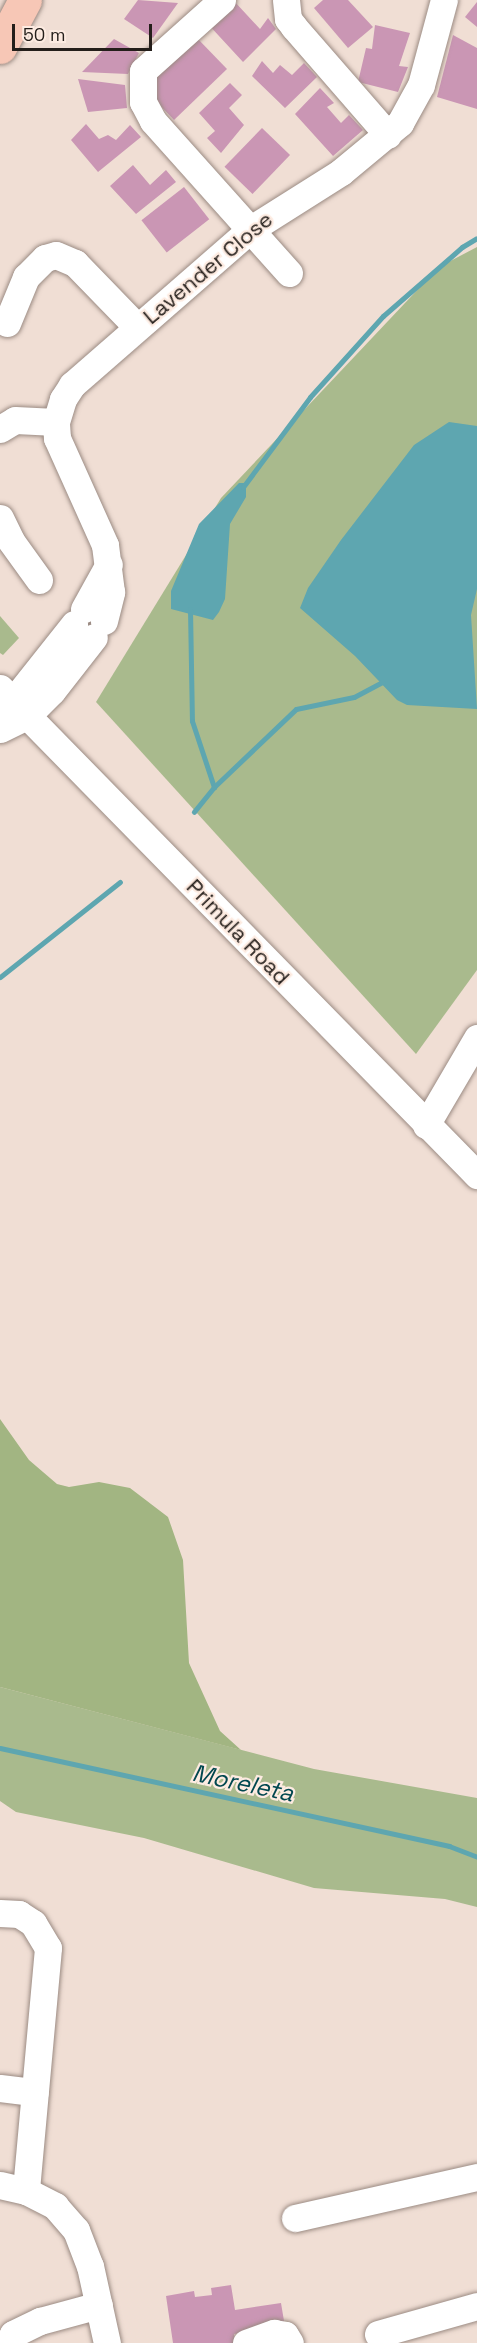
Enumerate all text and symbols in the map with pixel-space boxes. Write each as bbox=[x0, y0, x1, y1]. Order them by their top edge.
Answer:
scale bar bbox=[15, 12, 154, 50]
text: 50 m bbox=[23, 23, 65, 46]
street label: Lavender Close bbox=[138, 206, 278, 330]
street label: Primula Road bbox=[181, 874, 295, 990]
water label: Moreleta bbox=[190, 1758, 296, 1808]

